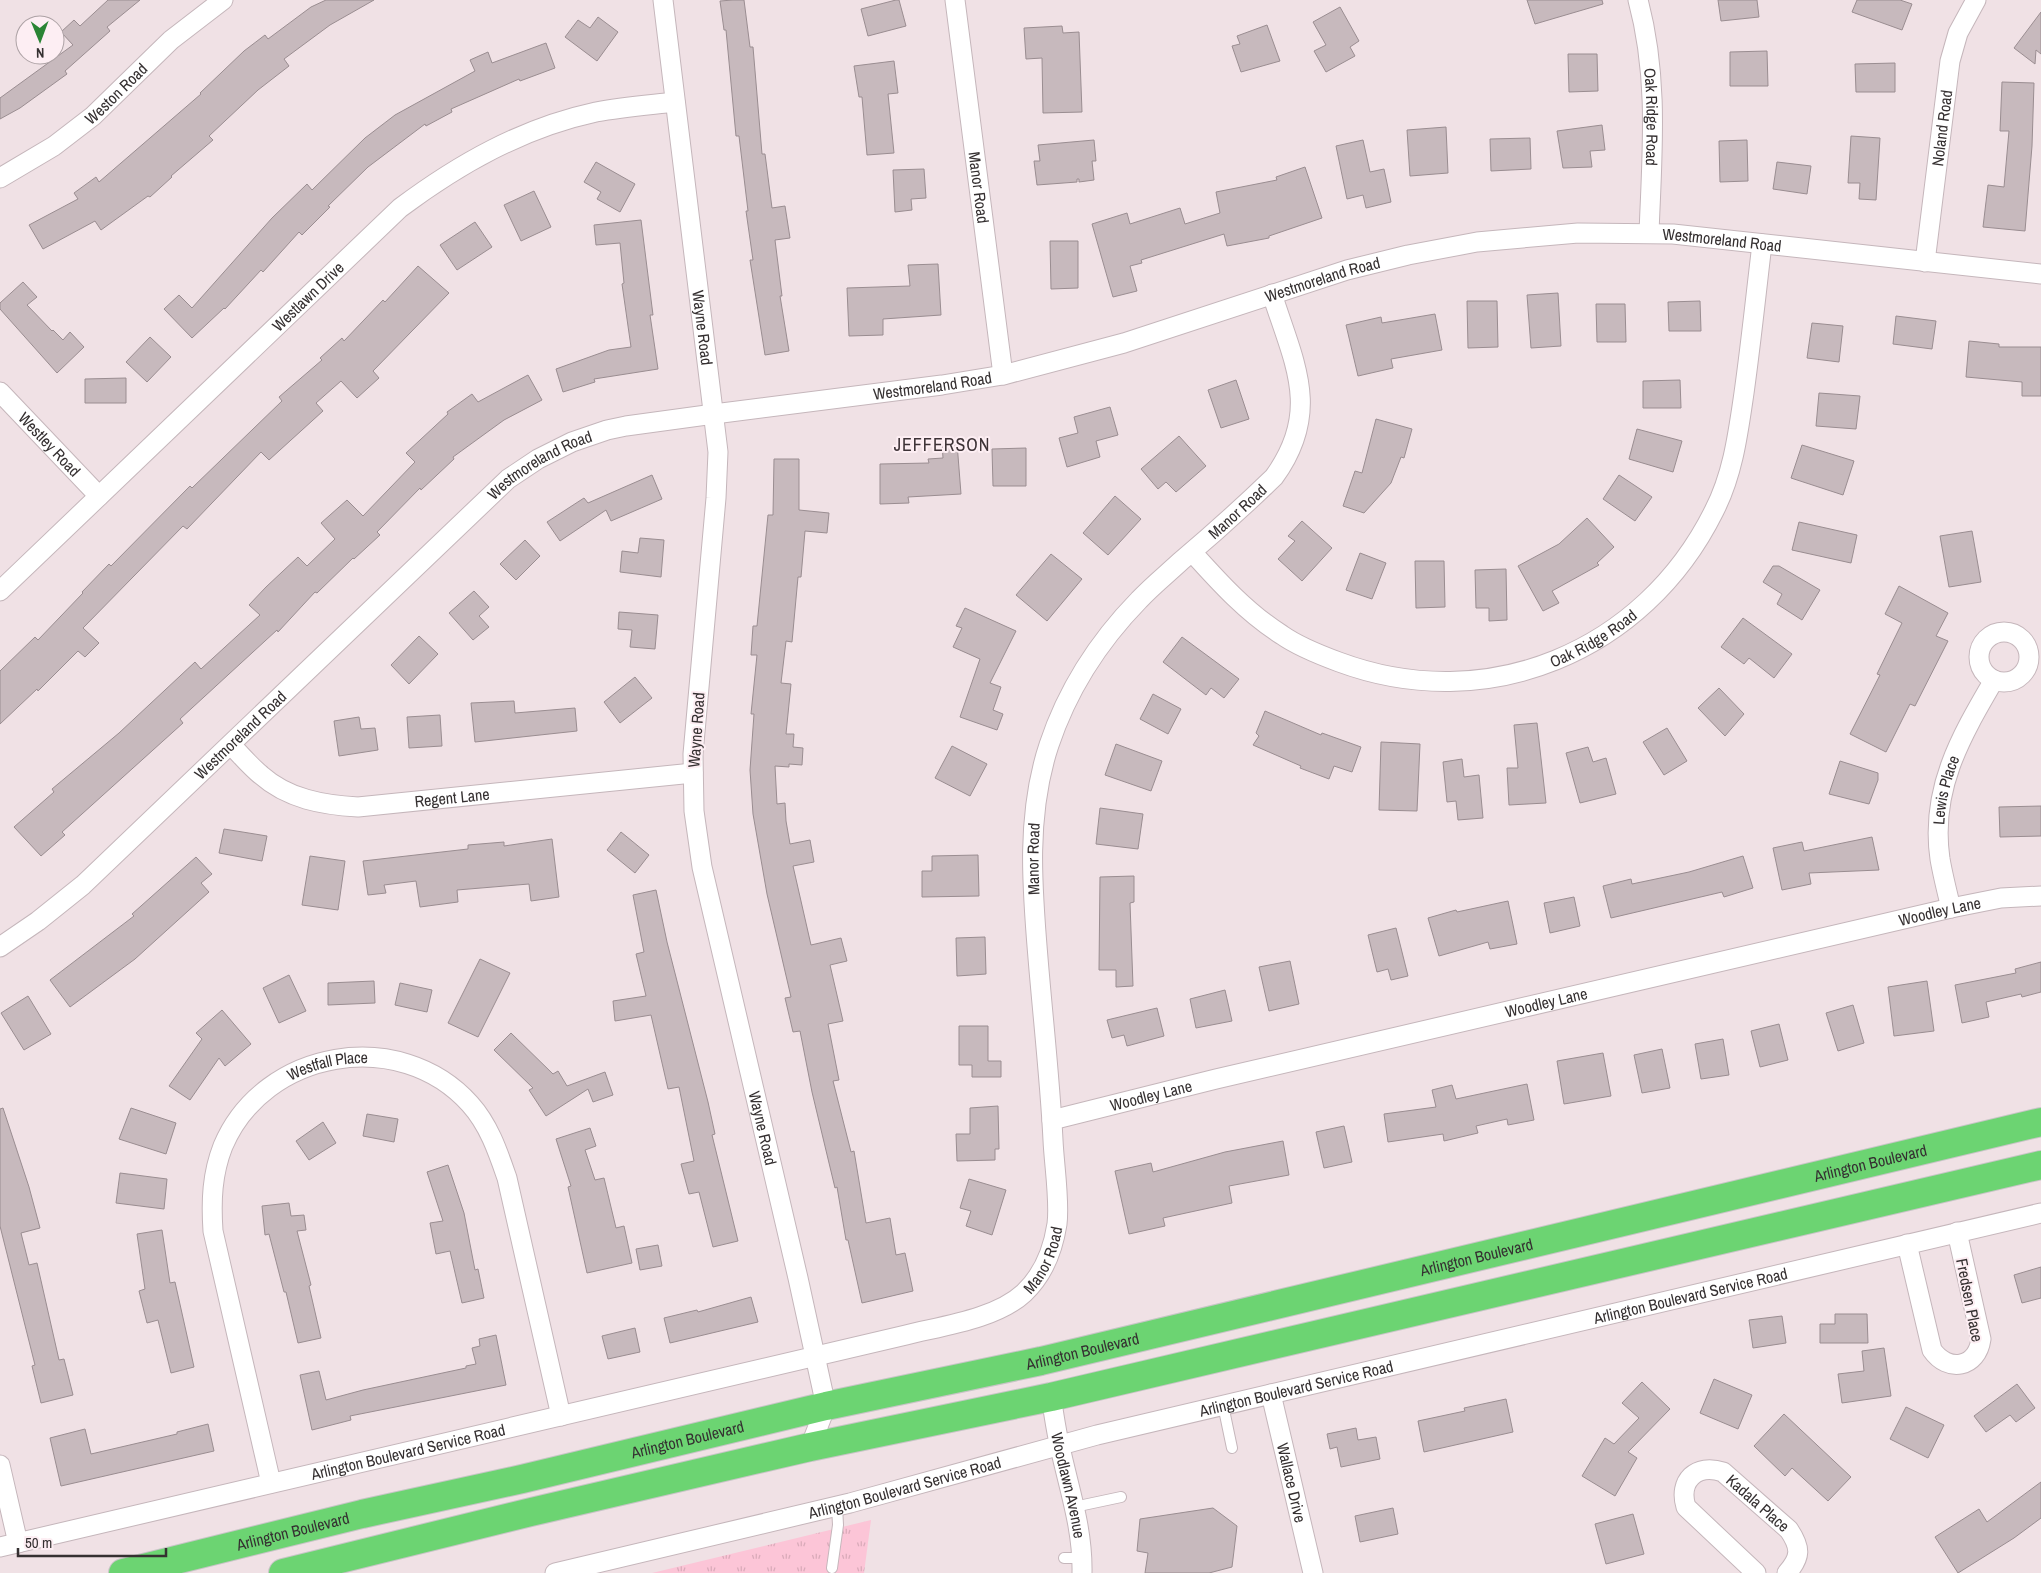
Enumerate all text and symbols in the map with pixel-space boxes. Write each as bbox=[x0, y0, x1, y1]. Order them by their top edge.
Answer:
north arrow bbox=[15, 15, 65, 65]
text: N bbox=[36, 44, 45, 62]
street label: Weston Road bbox=[80, 58, 152, 129]
street label: Oak Ridge Road bbox=[1639, 67, 1664, 166]
street label: Noland Road bbox=[1926, 89, 1957, 167]
street label: Manor Road bbox=[963, 150, 994, 225]
street label: Westmoreland Road bbox=[1663, 223, 1783, 257]
street label: Westmoreland Road bbox=[1262, 251, 1382, 307]
street label: Westlawn Drive bbox=[267, 257, 348, 336]
street label: Wayne Road bbox=[687, 289, 718, 366]
street label: Westmoreland Road bbox=[872, 366, 993, 405]
street label: Westley Road bbox=[14, 407, 86, 481]
street label: Westmoreland Road bbox=[482, 425, 595, 504]
district label: JEFFERSON bbox=[894, 432, 990, 457]
street label: Manor Road bbox=[1203, 479, 1271, 544]
street label: Oak Ridge Road bbox=[1546, 604, 1641, 672]
street label: Westmoreland Road bbox=[189, 686, 291, 784]
street label: Wayne Road bbox=[682, 692, 710, 768]
street label: Lewis Place bbox=[1927, 752, 1964, 825]
street label: Regent Lane bbox=[413, 783, 490, 812]
street label: Manor Road bbox=[1022, 822, 1045, 895]
street label: Woodley Lane bbox=[1896, 891, 1983, 931]
street label: Woodley Lane bbox=[1503, 982, 1589, 1022]
street label: Westfall Place bbox=[283, 1046, 368, 1085]
street label: Woodley Lane bbox=[1108, 1074, 1194, 1116]
street label: Wayne Road bbox=[744, 1089, 782, 1167]
street label: Arlington Boulevard bbox=[1811, 1139, 1929, 1187]
street label: Manor Road bbox=[1018, 1225, 1067, 1298]
street label: Arlington Boulevard bbox=[1417, 1233, 1535, 1281]
street label: Fredsen Place bbox=[1951, 1256, 1989, 1344]
street label: Arlington Boulevard Service Road bbox=[1590, 1262, 1790, 1329]
street label: Arlington Boulevard bbox=[1023, 1327, 1141, 1375]
street label: Arlington Boulevard Service Road bbox=[1196, 1355, 1395, 1422]
street label: Arlington Boulevard bbox=[628, 1415, 746, 1464]
street label: Arlington Boulevard Service Road bbox=[308, 1418, 507, 1485]
street label: Woodlawn Avenue bbox=[1046, 1430, 1091, 1540]
street label: Wallace Drive bbox=[1272, 1441, 1312, 1525]
street label: Arlington Boulevard Service Road bbox=[805, 1451, 1003, 1524]
street label: Kadala Place bbox=[1722, 1469, 1794, 1537]
street label: Arlington Boulevard bbox=[233, 1507, 352, 1556]
scale bar bbox=[18, 1526, 165, 1558]
text: 50 m bbox=[25, 1532, 52, 1553]

